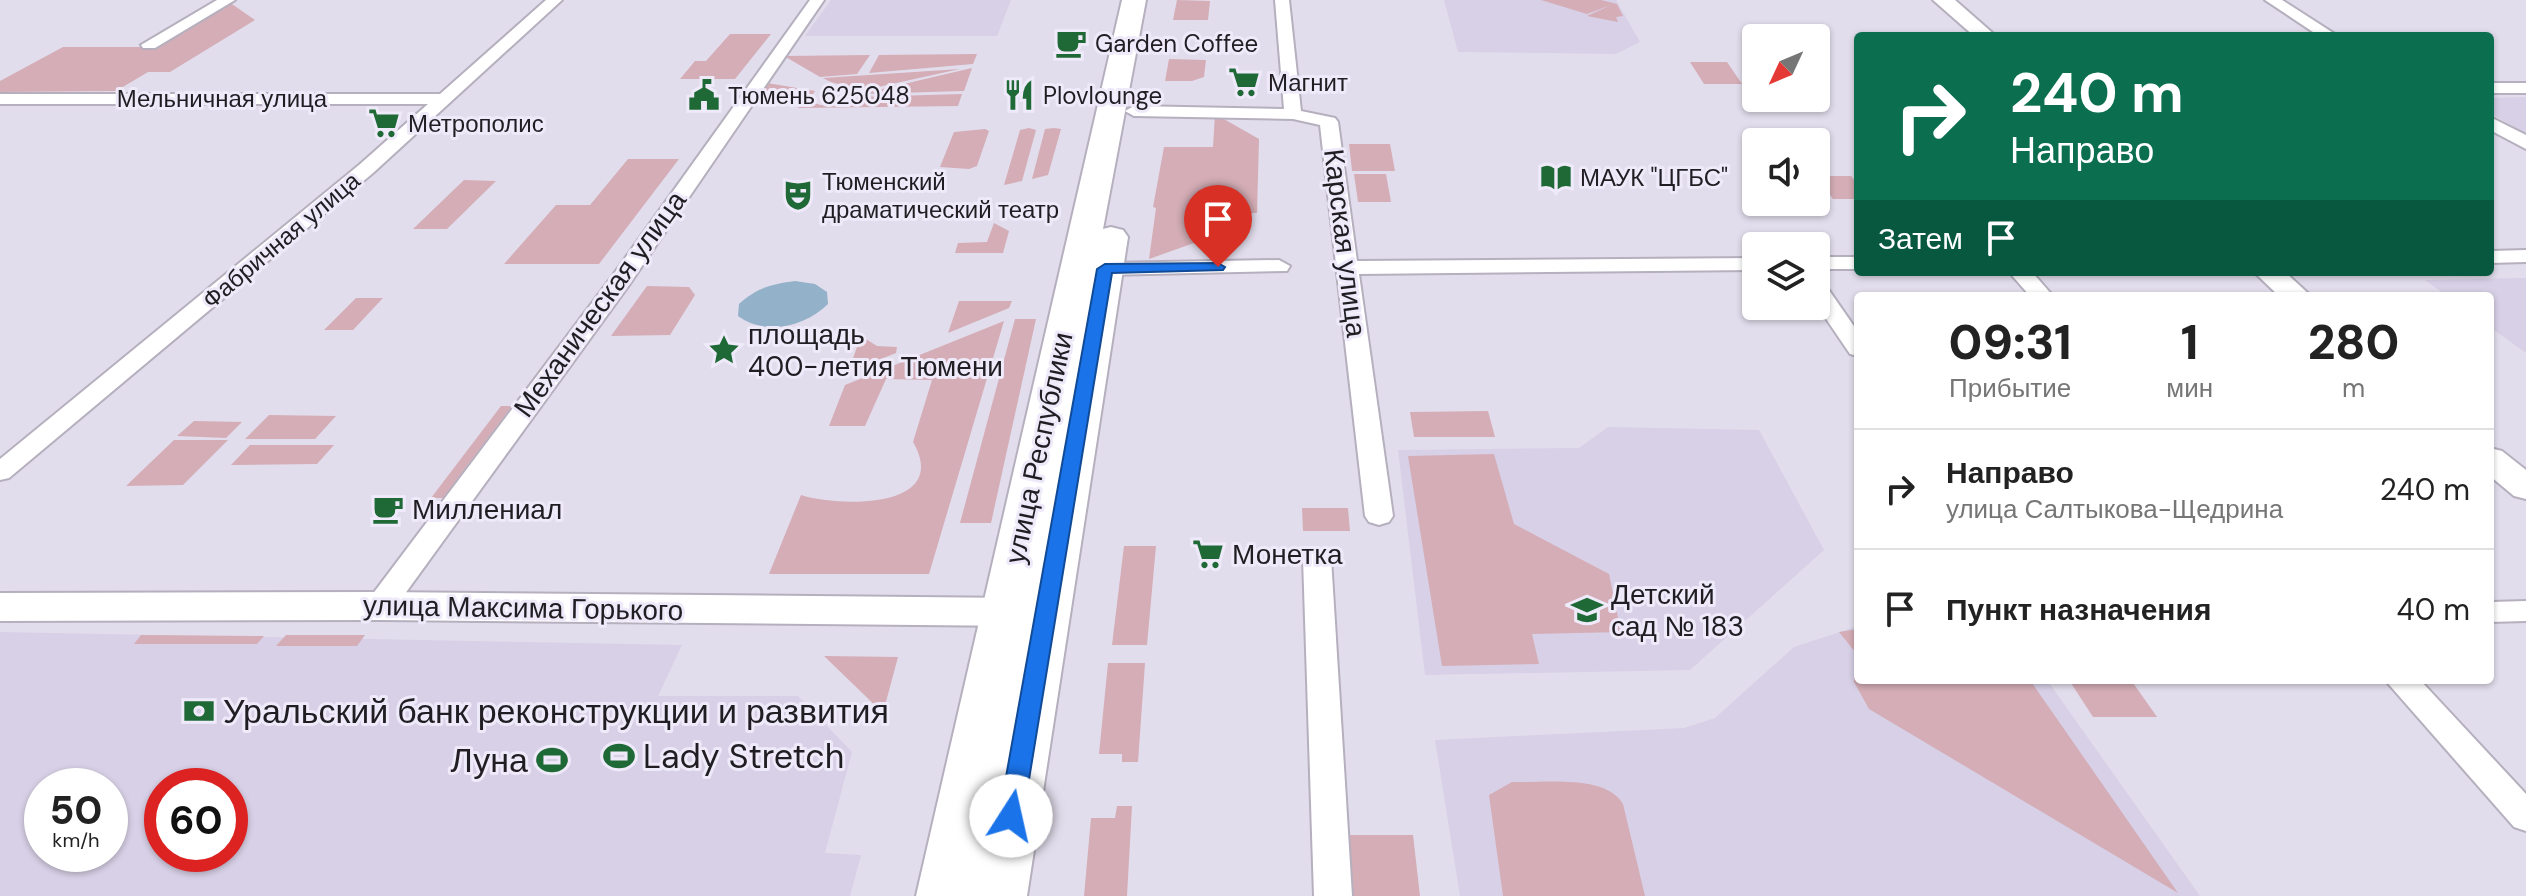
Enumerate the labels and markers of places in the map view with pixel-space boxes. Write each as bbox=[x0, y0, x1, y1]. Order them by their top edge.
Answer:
cafe icon: Garden Coffee bbox=[1054, 26, 1088, 60]
place label: Garden Coffee bbox=[1095, 28, 1258, 59]
supermarket icon: Магнит bbox=[1227, 65, 1261, 99]
place label: Магнит bbox=[1268, 67, 1348, 98]
public building icon: Тюмень 625048 bbox=[687, 78, 721, 112]
restaurant icon: Plovlounge bbox=[1002, 78, 1036, 112]
place label: Тюмень 625048 bbox=[728, 80, 910, 111]
place label: Plovlounge bbox=[1043, 80, 1162, 111]
supermarket icon: Метрополис bbox=[367, 106, 401, 140]
place label: Метрополис bbox=[408, 108, 544, 139]
library icon: МАУК "ЦГБС" bbox=[1539, 160, 1573, 194]
place label: МАУК "ЦГБС" bbox=[1580, 162, 1728, 193]
place label: Тюменский драматический театр bbox=[822, 166, 1059, 225]
theatre icon: Тюменский драматический театр bbox=[781, 178, 815, 212]
pin bbox=[1184, 185, 1252, 267]
place label: площадь 400-летия Тюмени bbox=[748, 316, 1003, 385]
place icon: площадь 400-летия Тюмени bbox=[707, 333, 741, 367]
place label: Миллениал bbox=[412, 491, 562, 528]
cafe icon: Миллениал bbox=[371, 492, 405, 526]
place label: Монетка bbox=[1232, 536, 1343, 573]
supermarket icon: Монетка bbox=[1191, 537, 1225, 571]
place label: Детский сад № 183 bbox=[1611, 576, 1744, 645]
school or university icon: Детский сад № 183 bbox=[1570, 593, 1604, 627]
place label: Уральский банк реконструкции и развития bbox=[223, 689, 889, 734]
bank icon: Уральский банк реконструкции и развития bbox=[182, 694, 216, 728]
place label: Lady Stretch bbox=[643, 734, 844, 779]
place label: Луна bbox=[451, 738, 528, 783]
sports icon: Lady Stretch bbox=[602, 739, 636, 773]
sports icon: Луна bbox=[535, 743, 569, 777]

